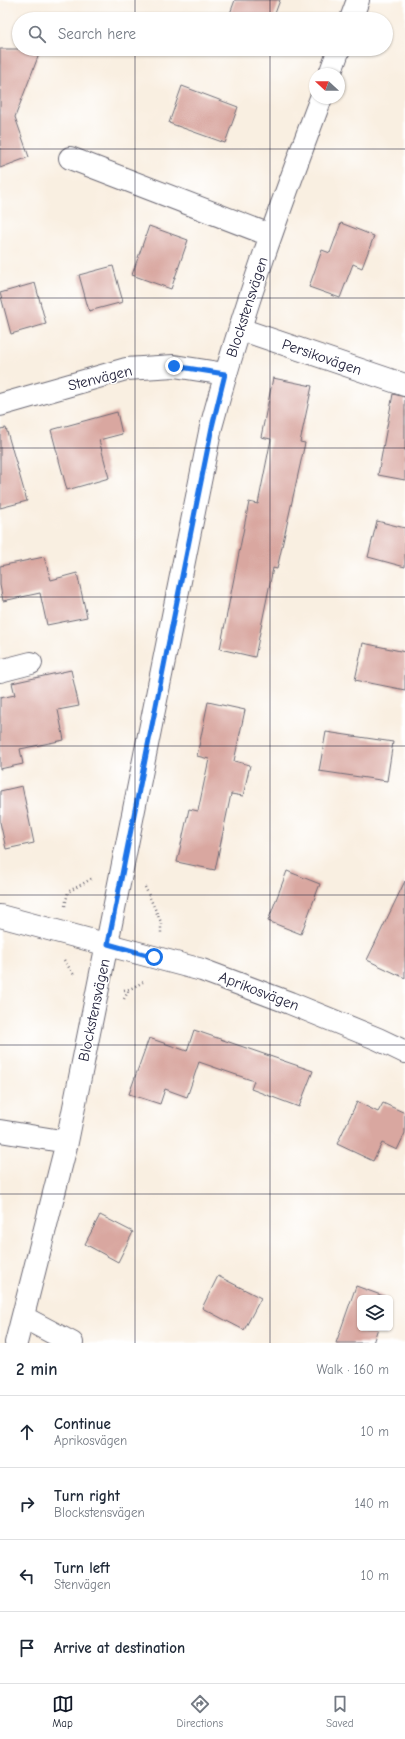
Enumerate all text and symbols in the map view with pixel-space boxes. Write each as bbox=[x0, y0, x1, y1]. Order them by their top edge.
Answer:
search box bbox=[12, 12, 393, 56]
icon: search bbox=[26, 23, 48, 45]
text: Search here bbox=[58, 25, 136, 43]
north arrow bbox=[309, 68, 345, 104]
street label: Blockstensvägen bbox=[222, 254, 272, 360]
street label: Persikovägen bbox=[280, 335, 364, 379]
route end bbox=[165, 357, 183, 375]
street label: Stenvägen bbox=[66, 361, 134, 395]
route start bbox=[145, 948, 163, 966]
street label: Blockstensvägen bbox=[74, 957, 114, 1063]
street label: Aprikosvägen bbox=[216, 967, 302, 1015]
map controls bbox=[357, 1295, 393, 1331]
button: layers bbox=[357, 1295, 393, 1331]
text: 2 min bbox=[16, 1360, 57, 1379]
text: Walk · 160 m bbox=[317, 1362, 389, 1377]
text: Continue bbox=[54, 1415, 111, 1433]
icon: ahead bbox=[16, 1421, 38, 1443]
text: 10 m bbox=[361, 1424, 389, 1439]
text: Aprikosvägen bbox=[54, 1433, 127, 1448]
text: Turn right bbox=[54, 1487, 120, 1505]
icon: right bbox=[16, 1493, 38, 1515]
text: 140 m bbox=[355, 1496, 389, 1511]
text: Blockstensvägen bbox=[54, 1505, 145, 1520]
text: Turn left bbox=[54, 1559, 110, 1577]
icon: left bbox=[16, 1565, 38, 1587]
text: 10 m bbox=[361, 1568, 389, 1583]
text: Stenvägen bbox=[54, 1577, 111, 1592]
icon: arrive bbox=[16, 1637, 38, 1659]
text: Arrive at destination bbox=[54, 1639, 185, 1657]
tab: Map bbox=[52, 1693, 74, 1730]
tab: Directions bbox=[177, 1693, 223, 1730]
tab: Saved bbox=[326, 1693, 353, 1730]

